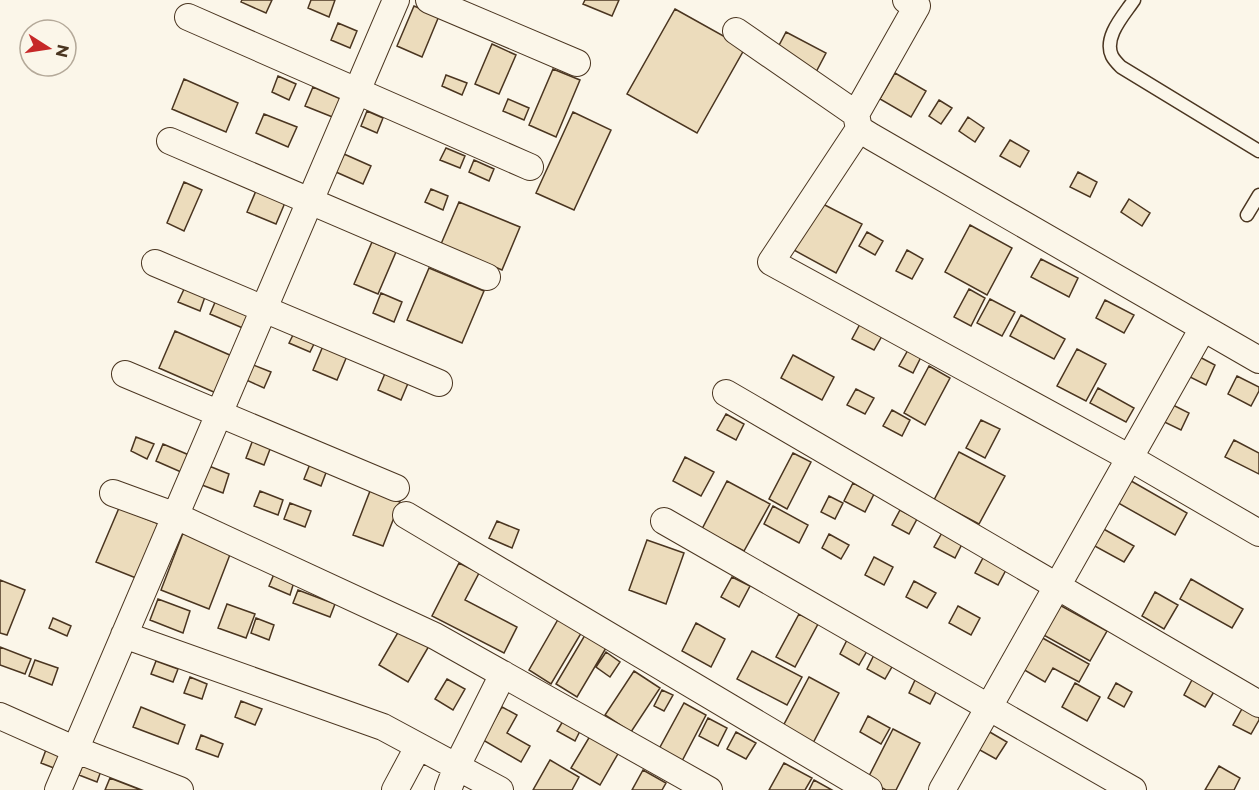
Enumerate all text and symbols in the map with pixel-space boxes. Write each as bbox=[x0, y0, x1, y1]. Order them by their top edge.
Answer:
north arrow bbox=[18, 18, 78, 78]
text: N bbox=[52, 43, 73, 59]

